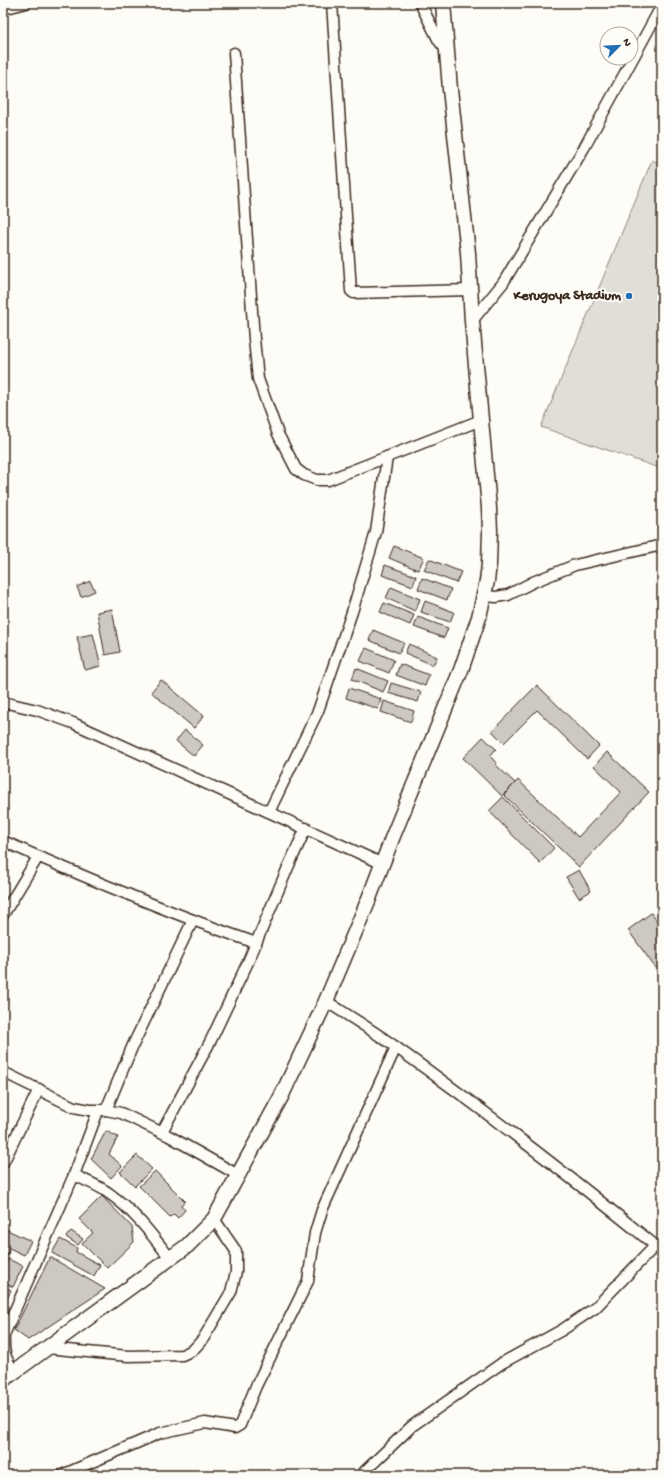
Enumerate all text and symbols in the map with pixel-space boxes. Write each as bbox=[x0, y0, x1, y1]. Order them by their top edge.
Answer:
north arrow bbox=[599, 26, 639, 66]
text: N bbox=[619, 37, 633, 48]
place label: Kerugoya Stadium bbox=[513, 288, 621, 305]
marker: Kerugoya Stadium bbox=[624, 291, 634, 301]

